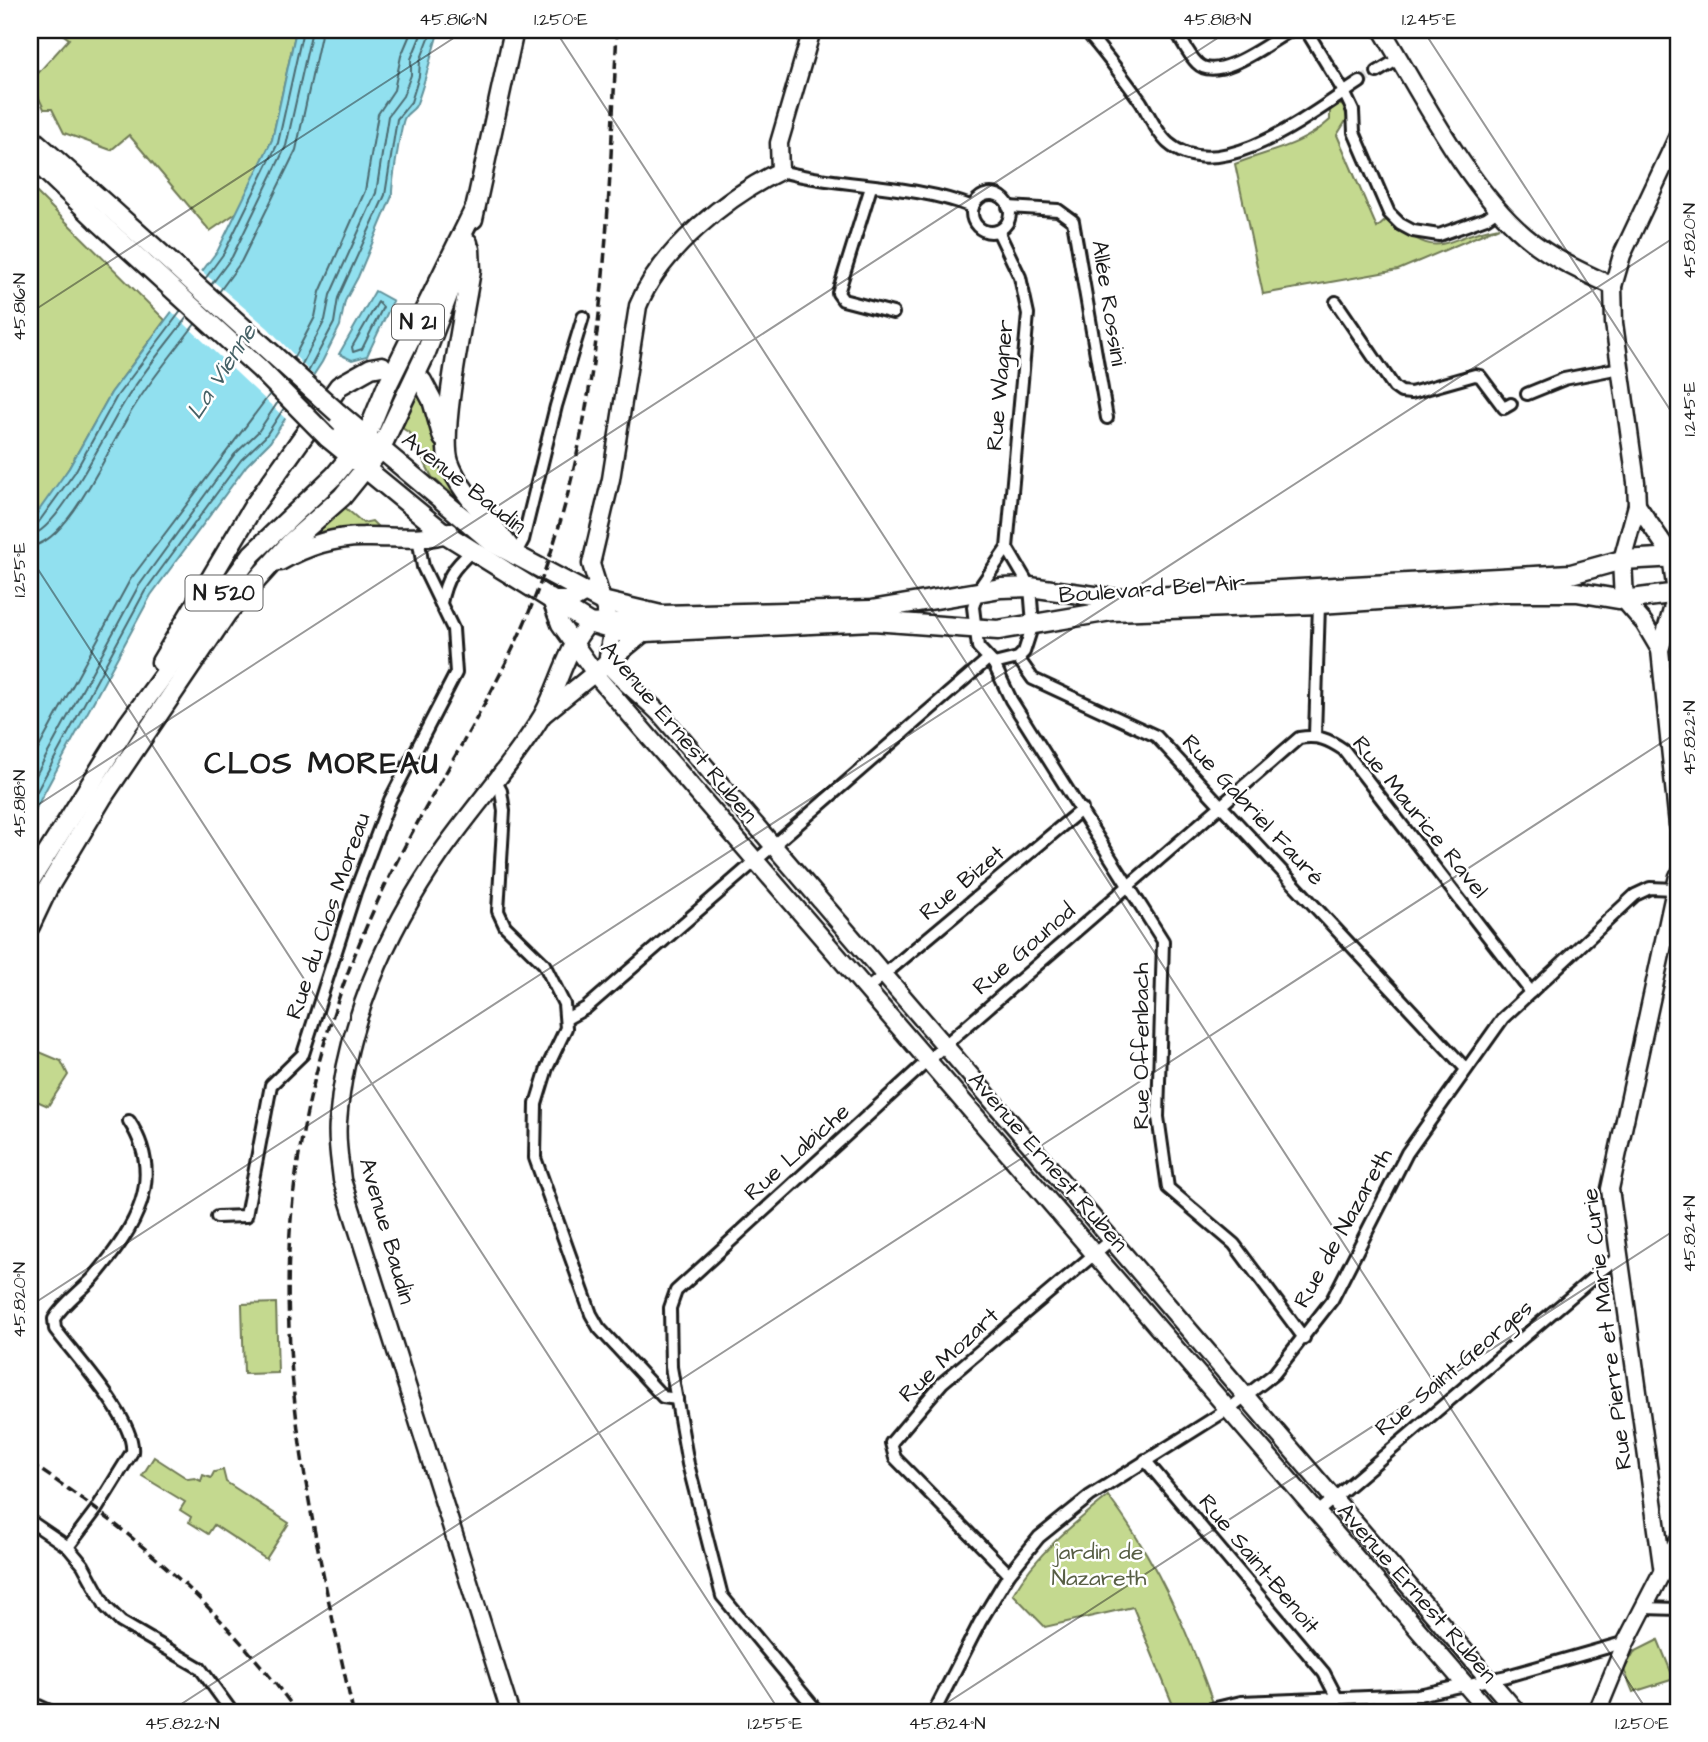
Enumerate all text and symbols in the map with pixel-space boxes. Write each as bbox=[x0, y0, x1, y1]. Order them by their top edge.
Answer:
text: 45.816°N bbox=[419, 7, 487, 32]
text: 1.250°E bbox=[534, 7, 588, 32]
text: 45.818°N bbox=[1183, 7, 1251, 32]
text: 1.245°E bbox=[1402, 7, 1457, 32]
text: 45.820°N bbox=[1677, 203, 1702, 279]
street label: Allée Rossini bbox=[1083, 238, 1135, 369]
text: 45.816°N bbox=[7, 273, 32, 341]
road number: N 21 bbox=[392, 304, 444, 340]
water label: La Vienne bbox=[179, 317, 266, 426]
street label: Rue Wagner bbox=[978, 318, 1023, 452]
text: 1.245°E bbox=[1677, 381, 1702, 436]
street label: Avenue Baudin bbox=[395, 424, 533, 542]
text: 1.255°E bbox=[7, 542, 32, 598]
street label: Boulevard Bel Air bbox=[1058, 566, 1247, 611]
road number: N 520 bbox=[186, 576, 262, 610]
street label: Avenue Ernest Ruben bbox=[593, 634, 765, 830]
text: 45.822°N bbox=[1677, 700, 1702, 776]
street label: Rue Gabriel Fauré bbox=[1174, 727, 1332, 893]
street label: Rue Maurice Ravel bbox=[1344, 729, 1496, 905]
district label: CLOS MOREAU bbox=[204, 743, 440, 785]
text: 45.818°N bbox=[7, 770, 32, 838]
street label: Rue du Clos Moreau bbox=[278, 808, 378, 1024]
street label: Rue Bizet bbox=[912, 837, 1012, 928]
street label: Rue Gounod bbox=[966, 895, 1082, 1003]
street label: Rue Offenbach bbox=[1125, 962, 1157, 1129]
street label: Avenue Ernest Ruben bbox=[961, 1065, 1135, 1259]
street label: Rue Labiche bbox=[737, 1096, 857, 1208]
street label: Rue de Nazareth bbox=[1286, 1142, 1400, 1314]
street label: Avenue Baudin bbox=[351, 1154, 423, 1308]
street label: Rue Pierre et Marie Curie bbox=[1574, 1186, 1640, 1472]
text: 45.824°N bbox=[1677, 1196, 1702, 1273]
text: 45.820°N bbox=[7, 1262, 32, 1338]
street label: Rue Saint-Georges bbox=[1368, 1292, 1541, 1444]
street label: Rue Mozart bbox=[892, 1300, 1007, 1410]
street label: Rue Saint-Benoit bbox=[1191, 1487, 1328, 1641]
street label: Avenue Ernest Ruben bbox=[1330, 1496, 1504, 1690]
park label: jardin de Nazareth bbox=[1051, 1536, 1147, 1594]
text: 45.822°N bbox=[144, 1711, 220, 1736]
text: 1.255°E bbox=[747, 1711, 803, 1736]
text: 45.824°N bbox=[909, 1711, 986, 1736]
text: 1.250°E bbox=[1615, 1711, 1669, 1736]

